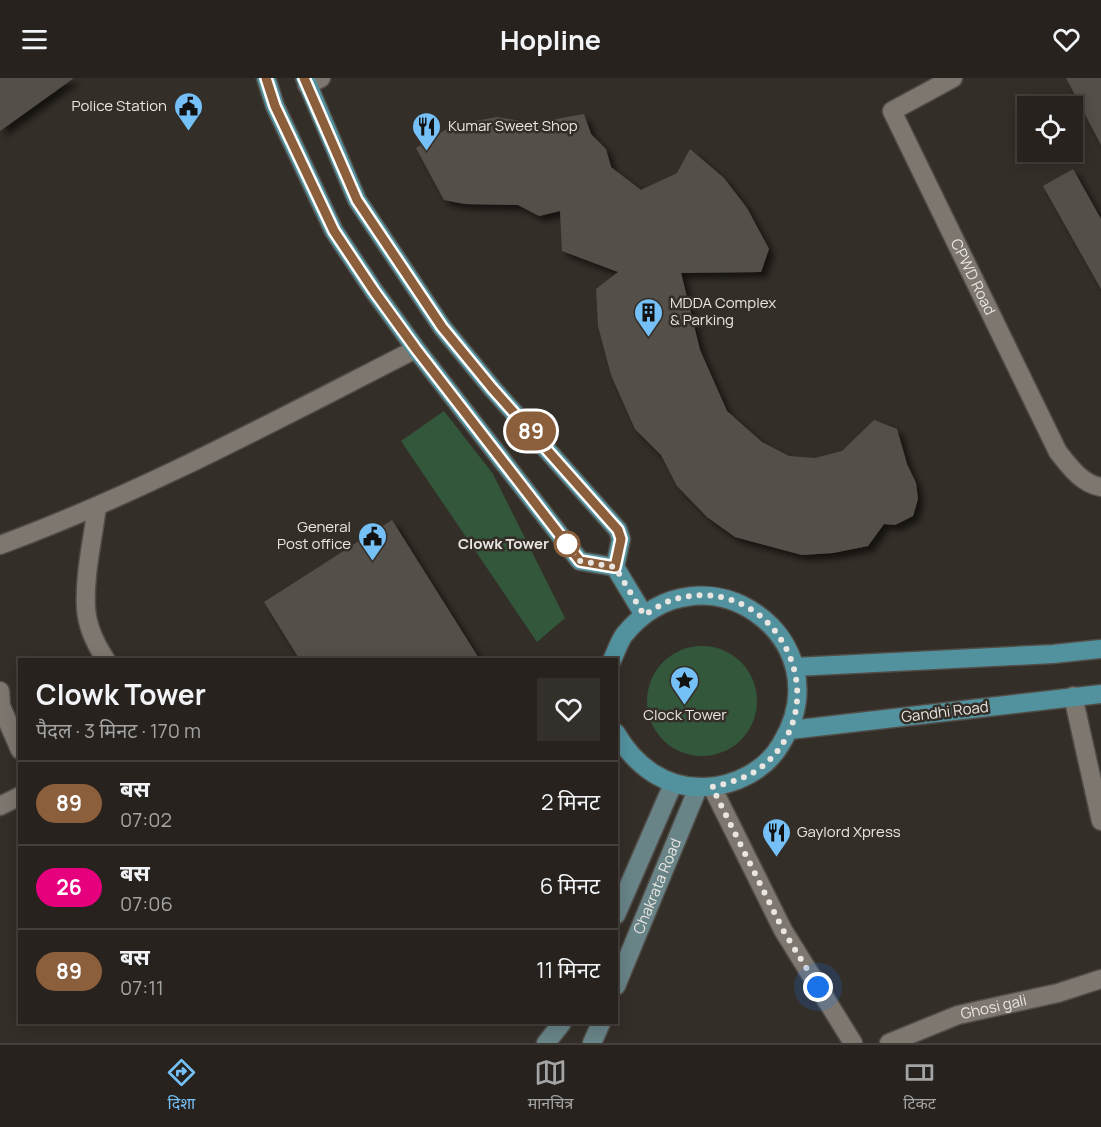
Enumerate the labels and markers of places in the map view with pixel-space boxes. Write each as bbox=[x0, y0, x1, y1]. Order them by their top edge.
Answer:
public building icon: Police Station bbox=[172, 90, 204, 132]
place label: Police Station bbox=[71, 95, 167, 116]
restaurant icon: Kumar Sweet Shop bbox=[411, 110, 443, 152]
place label: Kumar Sweet Shop bbox=[448, 115, 578, 136]
place label: MDDA Complex & Parking bbox=[670, 292, 776, 330]
building icon: MDDA Complex & Parking bbox=[633, 296, 665, 338]
place label: General Post office bbox=[277, 516, 351, 554]
public building icon: General Post office bbox=[356, 520, 388, 562]
marker: Clowk Tower bbox=[554, 531, 580, 557]
place label: Clowk Tower bbox=[458, 533, 549, 554]
place icon: Clock Tower bbox=[669, 664, 701, 706]
place label: Clock Tower bbox=[643, 704, 727, 725]
restaurant icon: Gaylord Xpress bbox=[760, 816, 792, 858]
place label: Gaylord Xpress bbox=[797, 821, 901, 842]

